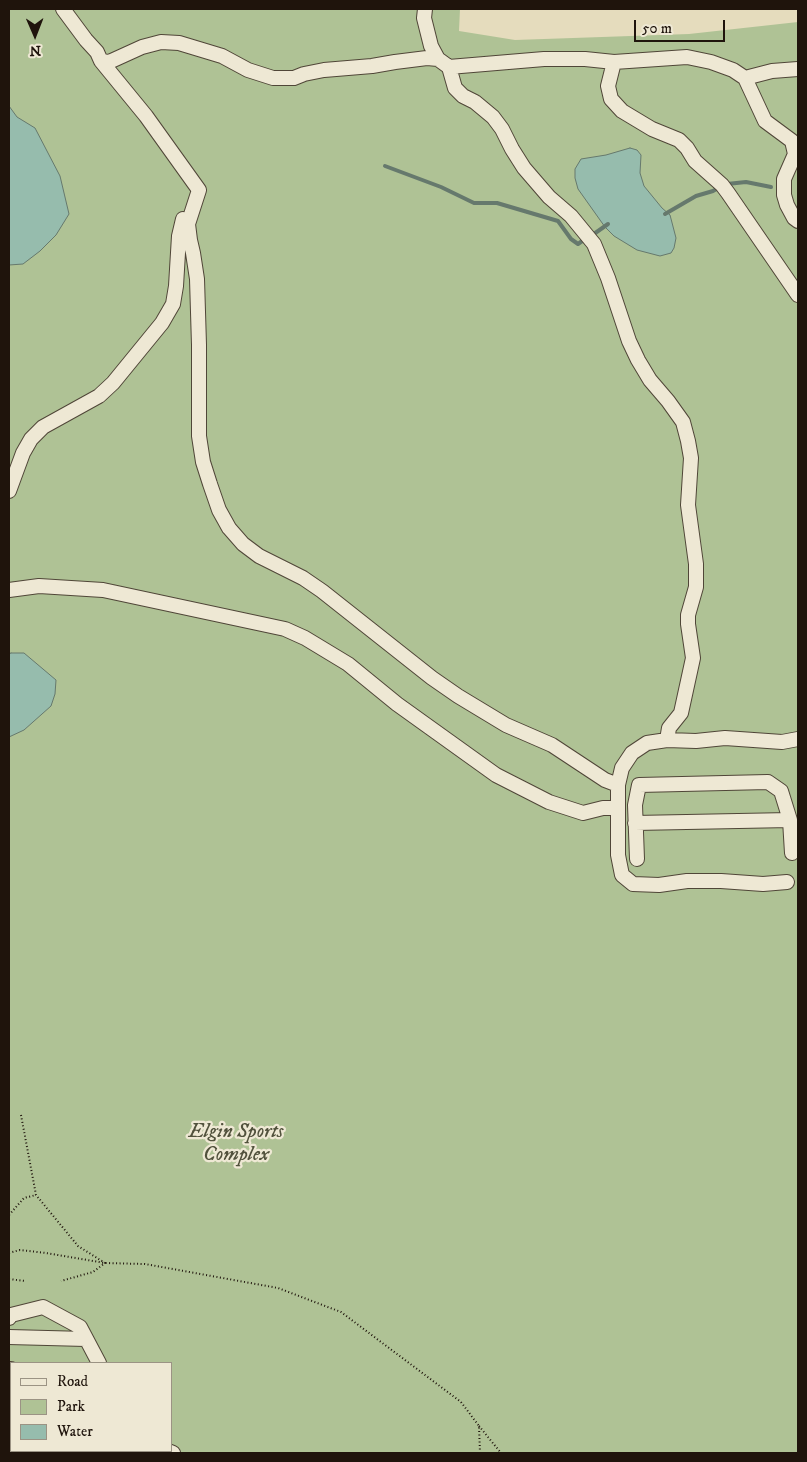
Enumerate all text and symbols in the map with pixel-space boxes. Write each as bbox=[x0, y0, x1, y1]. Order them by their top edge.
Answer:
north arrow bbox=[10, 10, 60, 60]
scale bar bbox=[637, 10, 728, 42]
text: 50 m bbox=[642, 19, 672, 38]
text: N bbox=[29, 41, 41, 59]
park label: Elgin Sports Complex bbox=[189, 1121, 283, 1168]
legend bbox=[10, 1362, 172, 1452]
text: Road bbox=[57, 1372, 88, 1391]
text: Park bbox=[57, 1397, 85, 1416]
text: Water bbox=[57, 1422, 93, 1441]

